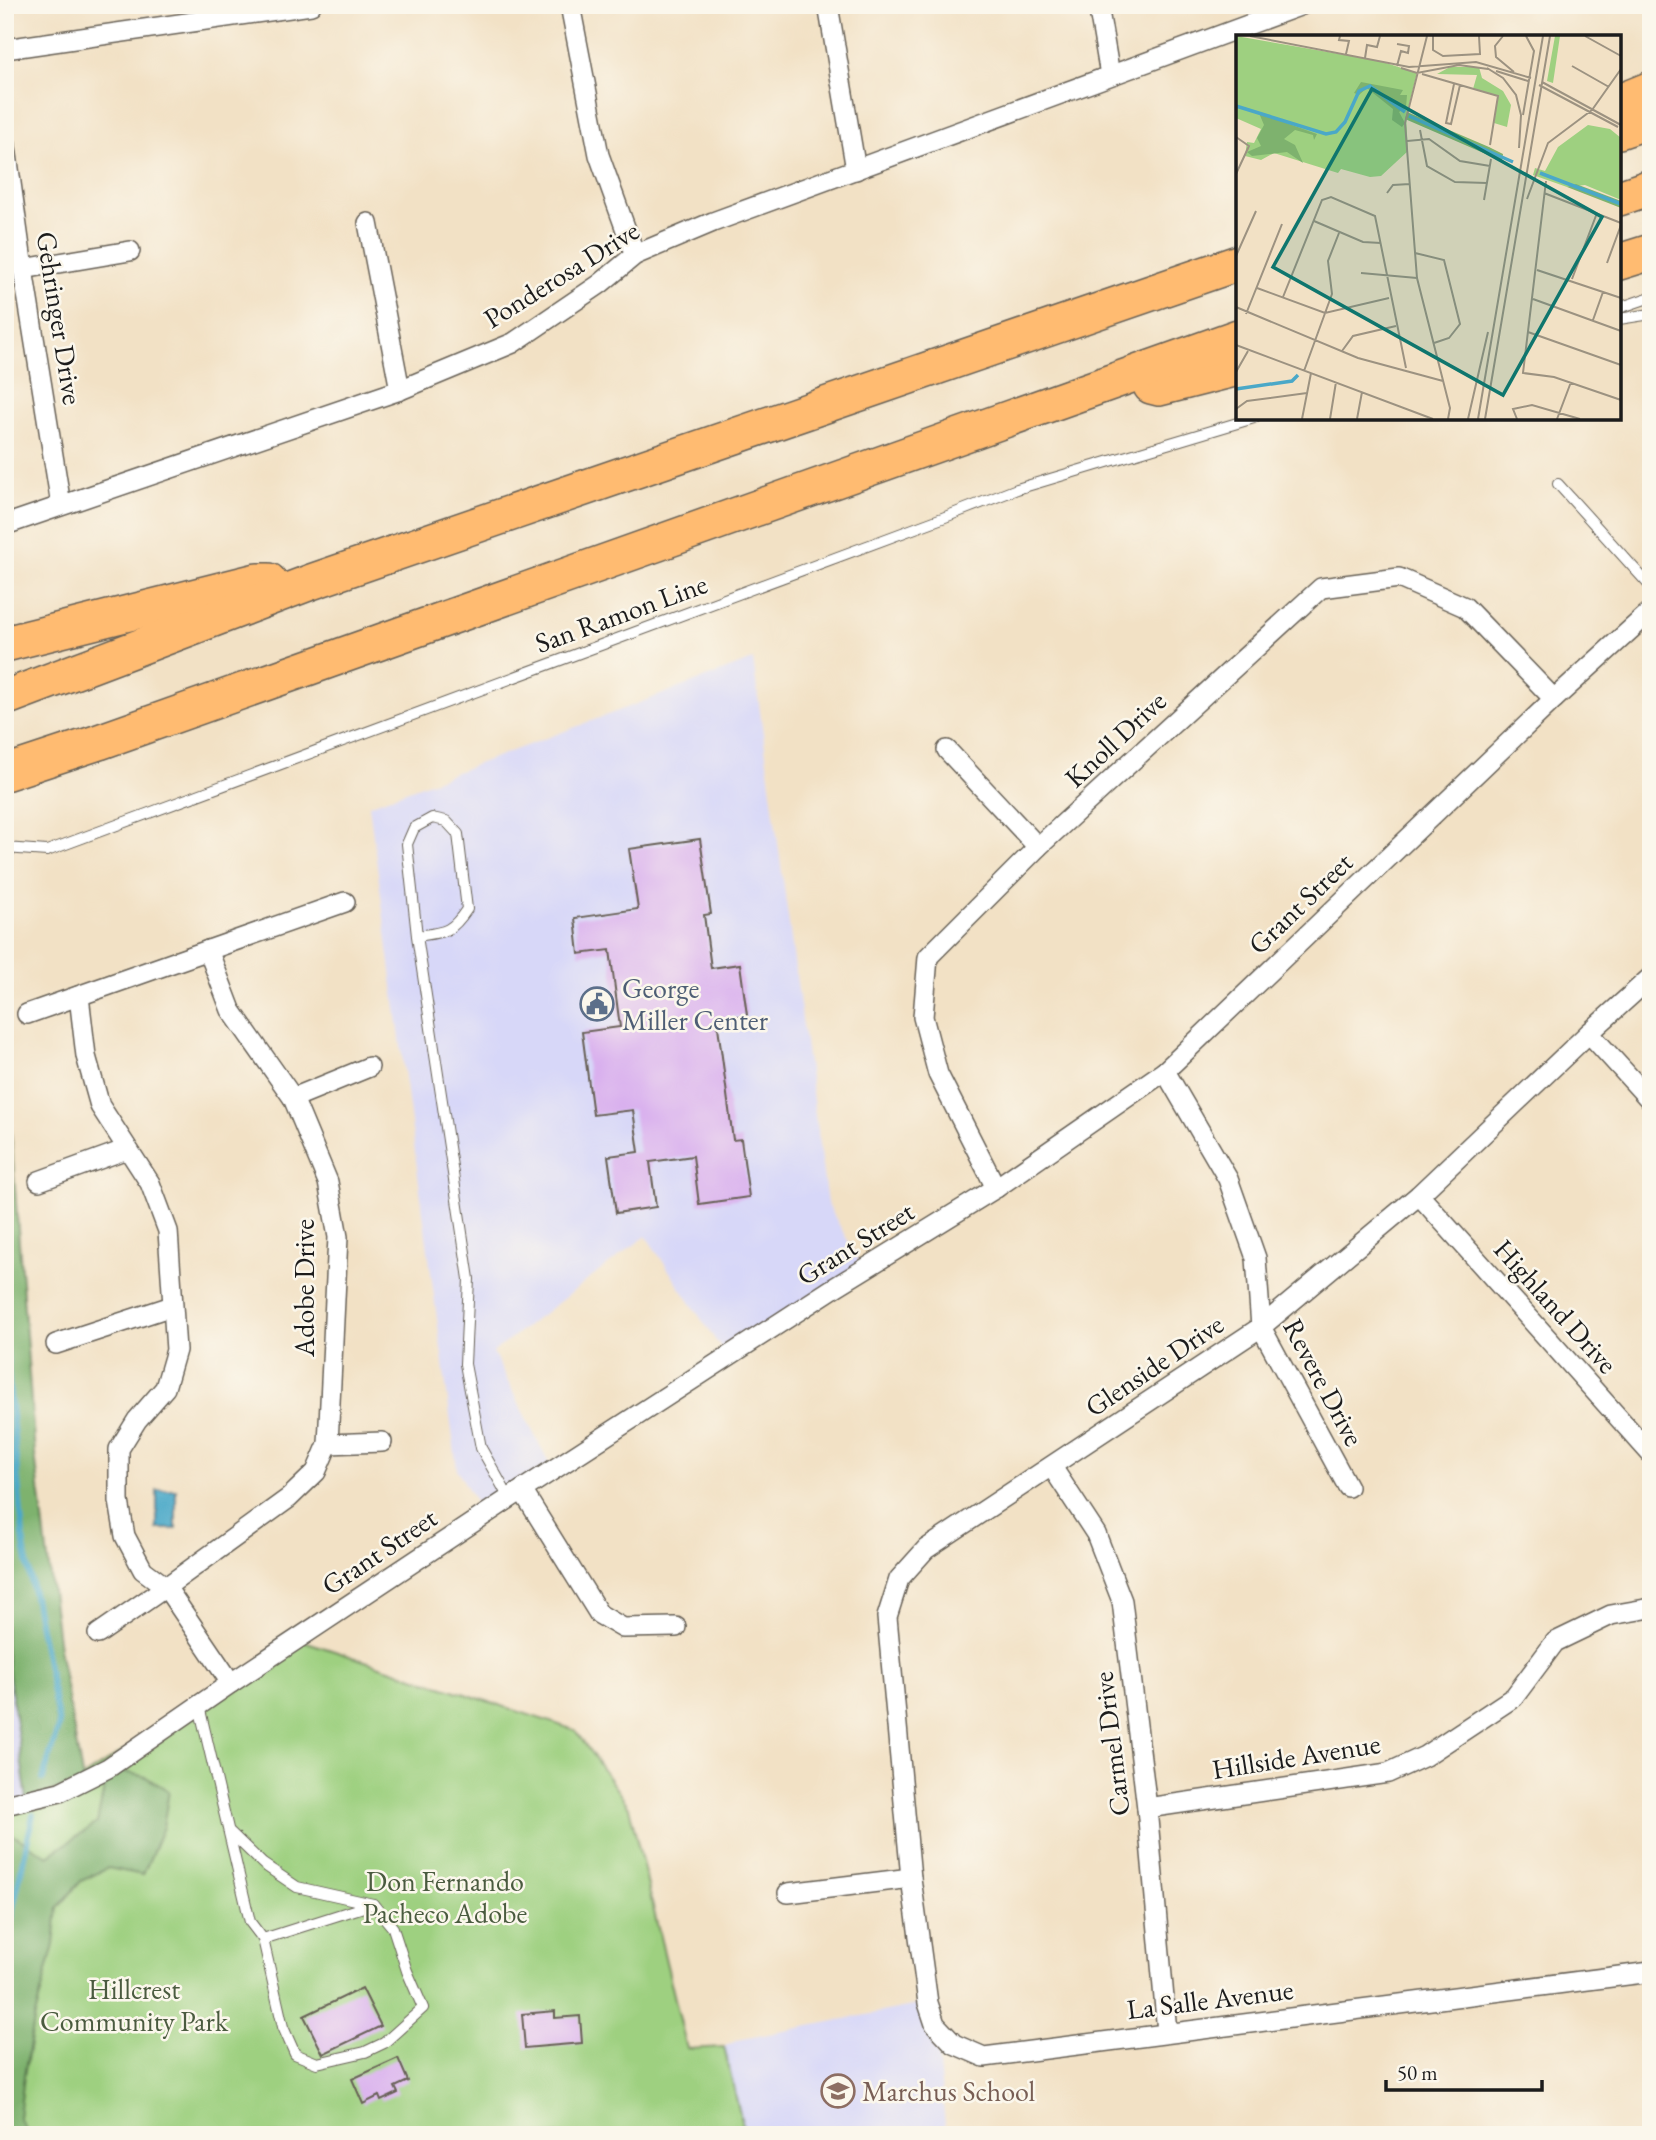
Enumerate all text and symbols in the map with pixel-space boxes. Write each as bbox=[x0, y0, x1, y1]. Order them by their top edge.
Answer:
inset map bbox=[1236, 35, 1621, 420]
street label: Ponderosa Drive bbox=[477, 212, 645, 336]
street label: Gehringer Drive bbox=[29, 229, 91, 407]
street label: San Ramon Line bbox=[530, 565, 712, 661]
street label: Knoll Drive bbox=[1057, 683, 1173, 795]
street label: Grant Street bbox=[1240, 844, 1360, 962]
place label: George Miller Center bbox=[622, 970, 769, 1038]
public building icon: George Miller Center bbox=[578, 985, 616, 1023]
street label: Grant Street bbox=[790, 1193, 921, 1293]
street label: Adobe Drive bbox=[286, 1219, 322, 1358]
street label: Highland Drive bbox=[1486, 1231, 1626, 1381]
street label: Glenside Drive bbox=[1078, 1306, 1230, 1424]
street label: Revere Drive bbox=[1275, 1312, 1373, 1452]
street label: Grant Street bbox=[314, 1499, 444, 1603]
street label: Carmel Drive bbox=[1084, 1670, 1138, 1818]
street label: Hillside Avenue bbox=[1209, 1725, 1383, 1787]
park label: Don Fernando Pacheco Adobe bbox=[363, 1863, 527, 1931]
park label: Hillcrest Community Park bbox=[40, 1971, 229, 2039]
street label: La Salle Avenue bbox=[1125, 1971, 1295, 2027]
scale bar bbox=[1386, 2049, 1542, 2093]
text: 50 m bbox=[1397, 2059, 1438, 2086]
school or university icon: Marchus School bbox=[819, 2072, 857, 2110]
place label: Marchus School bbox=[862, 2073, 1036, 2109]

